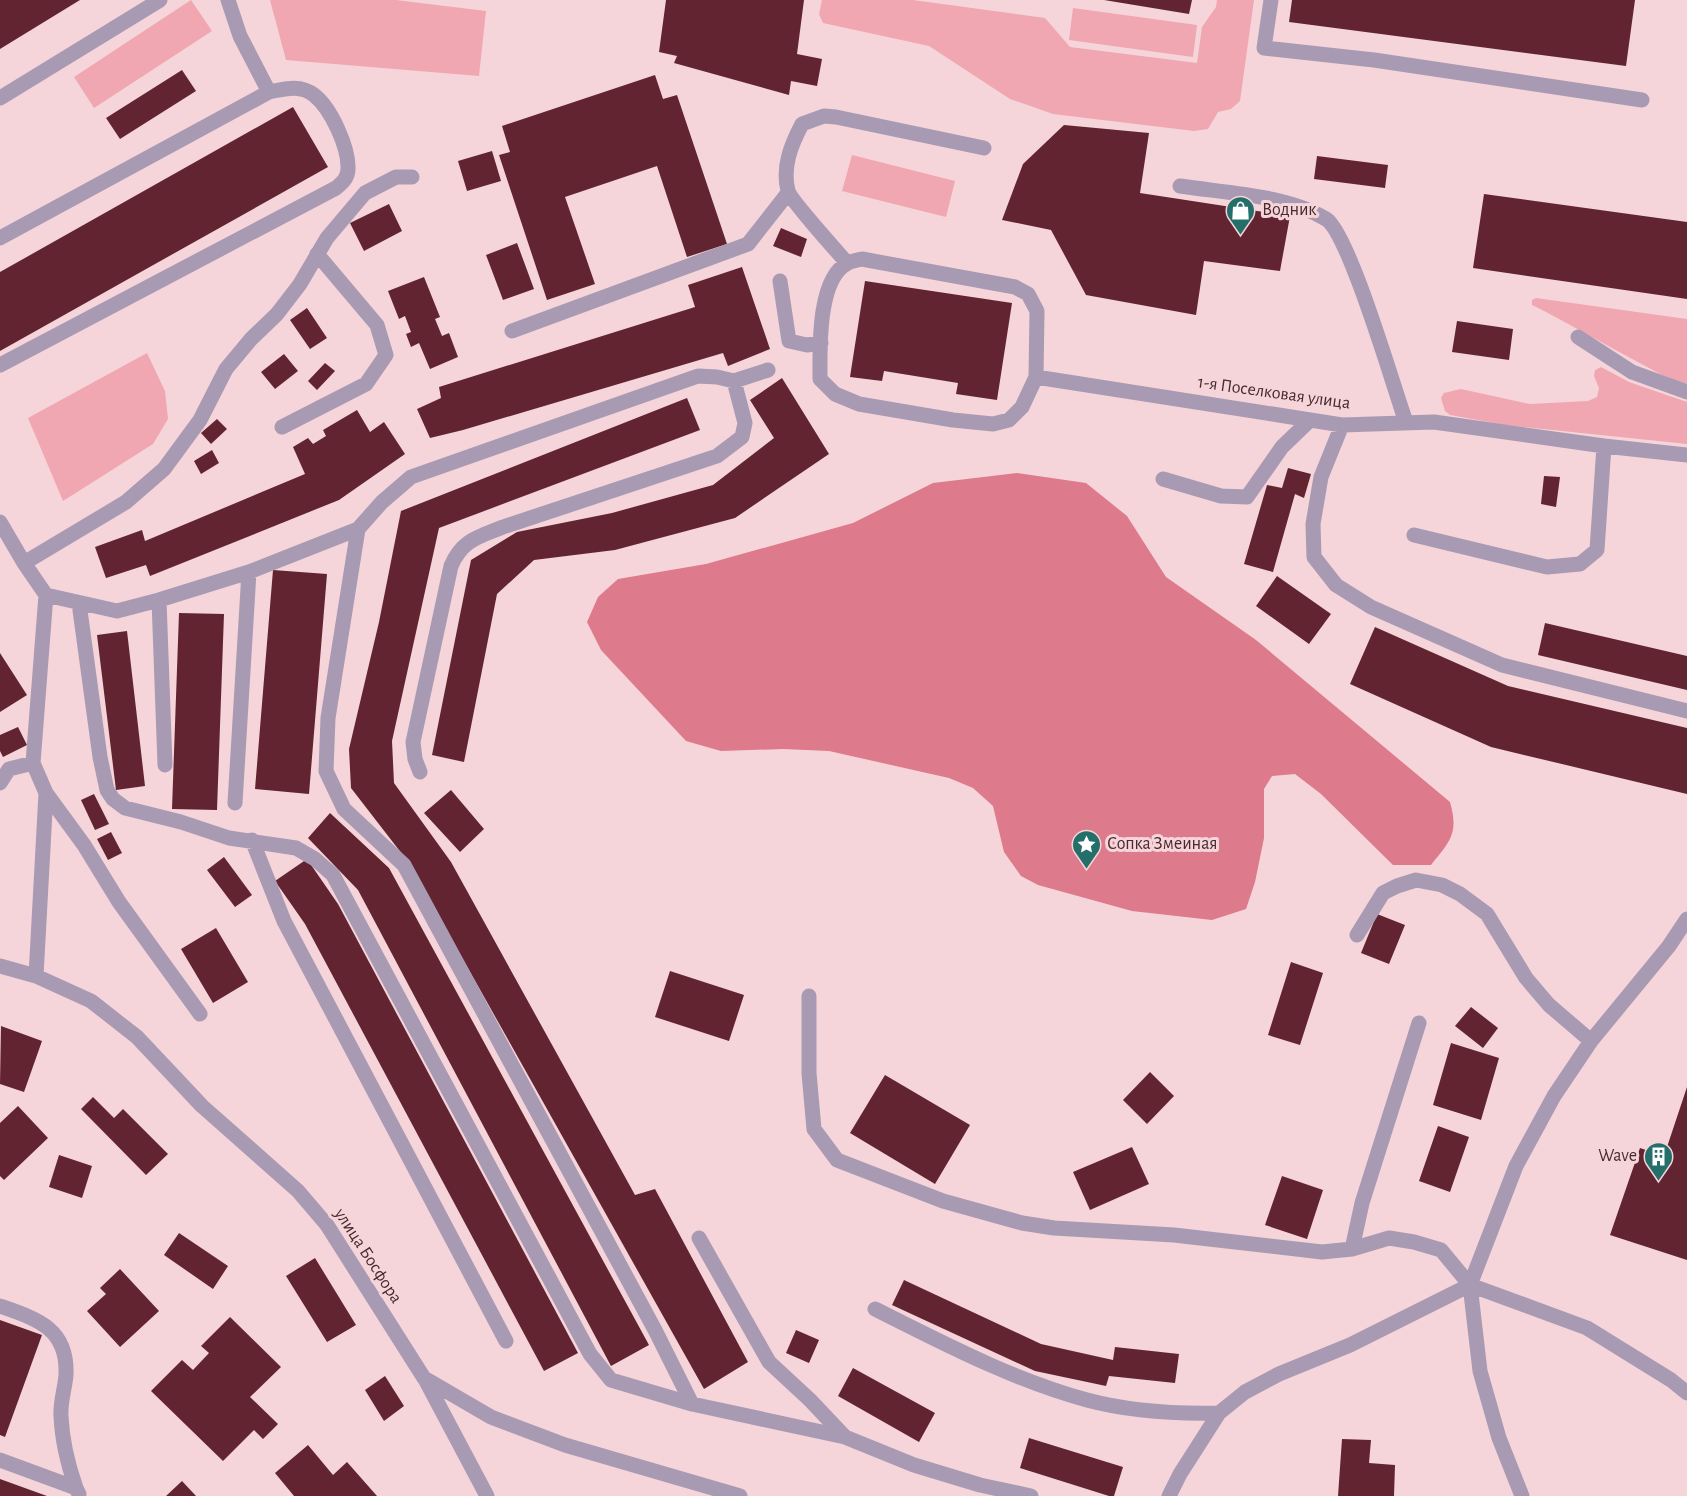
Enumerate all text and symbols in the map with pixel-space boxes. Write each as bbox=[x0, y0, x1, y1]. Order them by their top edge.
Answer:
shop icon: Водник bbox=[1225, 194, 1257, 236]
place label: Водник bbox=[1262, 201, 1317, 219]
street label: 1-я Поселковая улица bbox=[1196, 373, 1352, 413]
place icon: Сопка Змеиная bbox=[1070, 828, 1102, 870]
place label: Сопка Змеиная bbox=[1107, 835, 1218, 853]
building icon: Wave bbox=[1642, 1140, 1674, 1182]
place label: Wave bbox=[1598, 1147, 1637, 1165]
street label: улица Босфора bbox=[330, 1205, 405, 1307]

